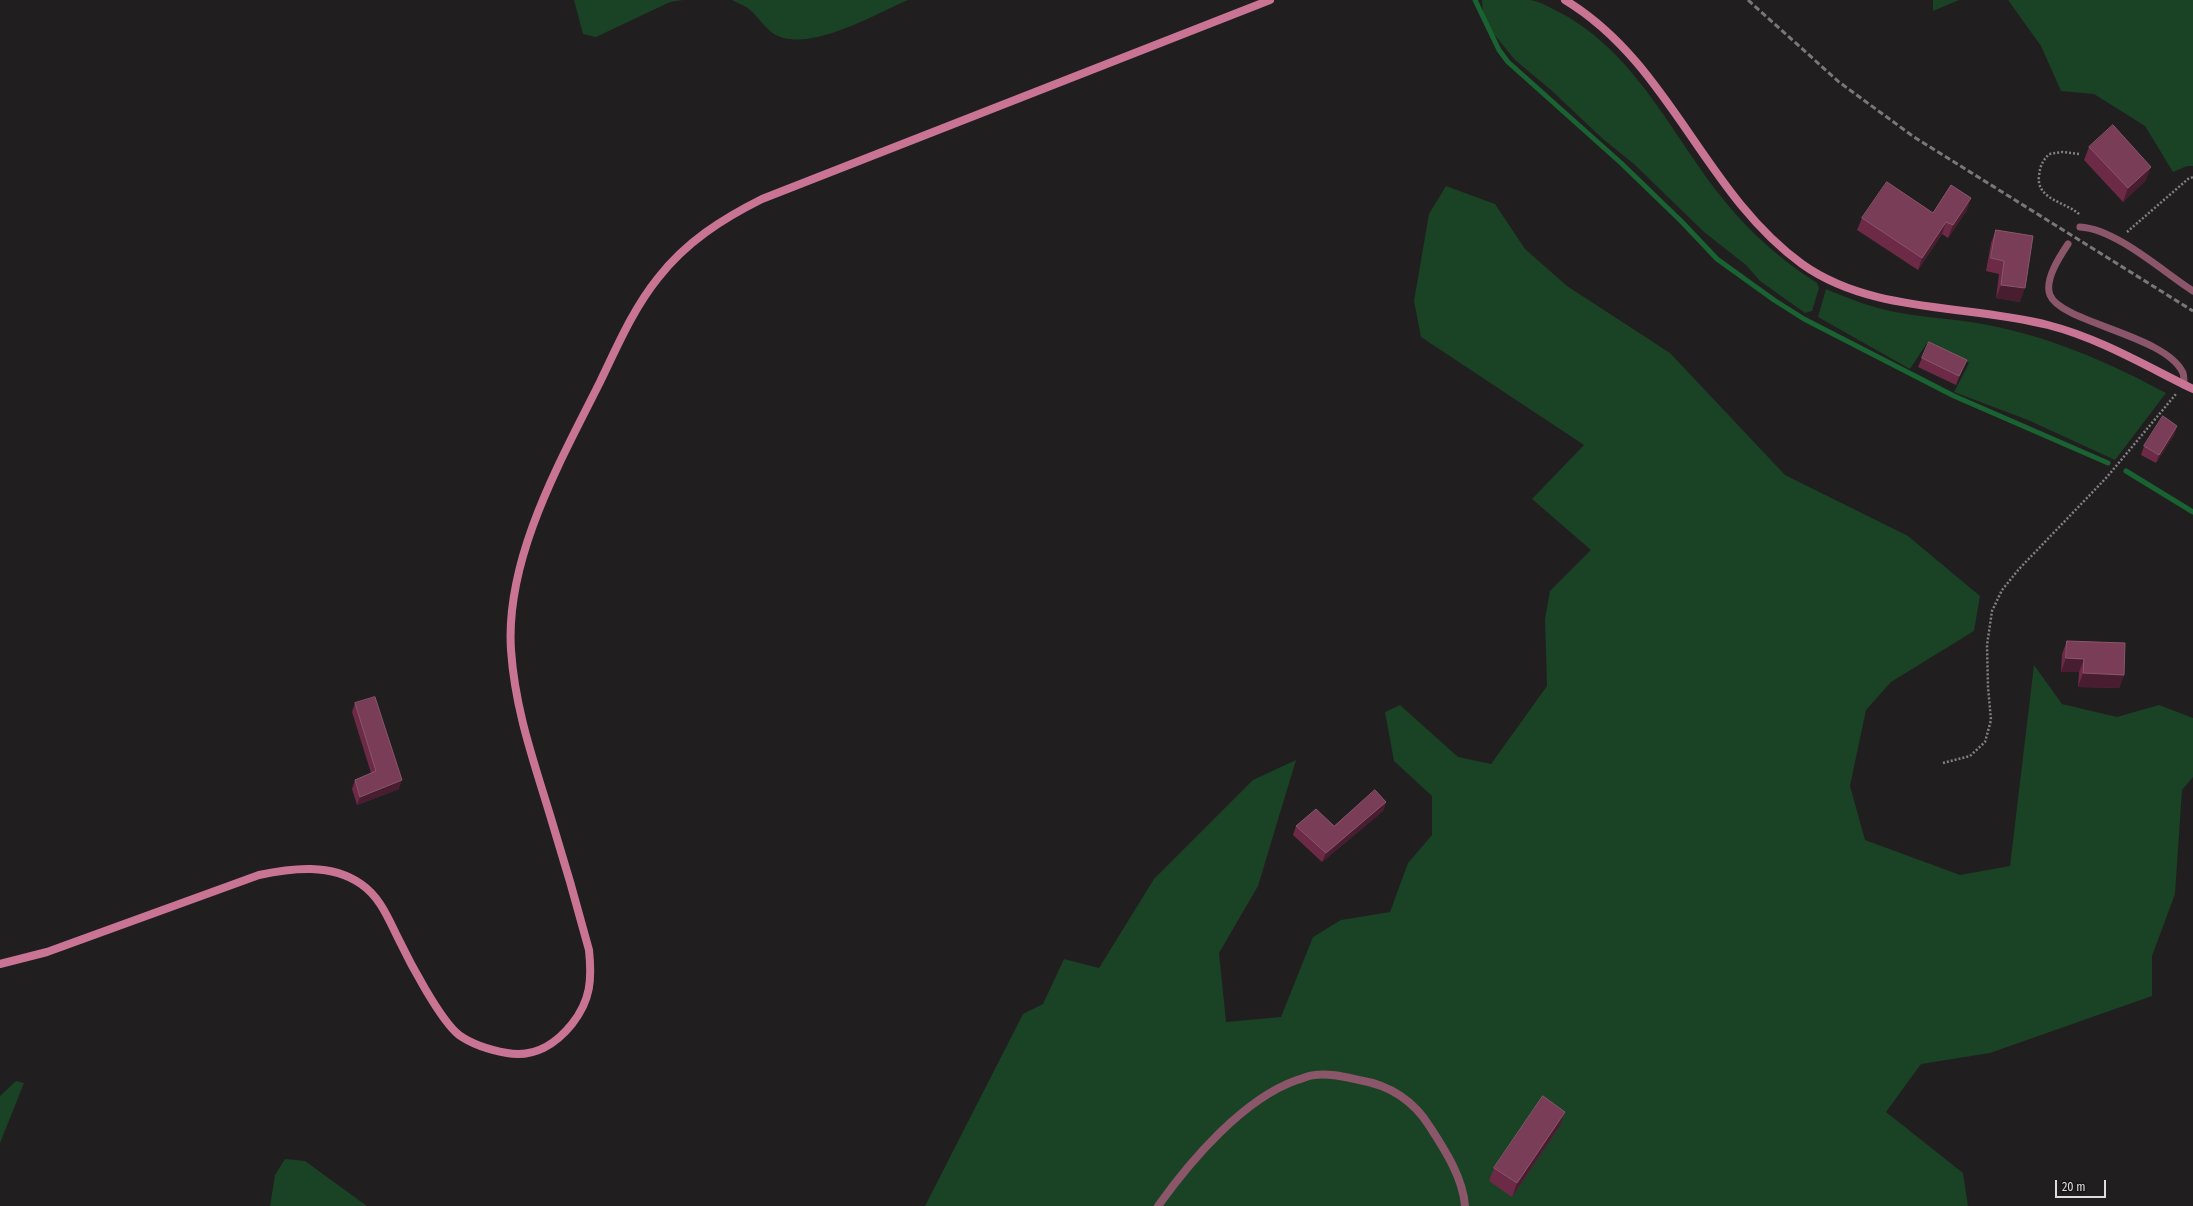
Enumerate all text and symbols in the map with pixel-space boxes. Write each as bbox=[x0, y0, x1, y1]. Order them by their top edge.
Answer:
scale bar bbox=[2057, 1172, 2108, 1198]
text: 20 m bbox=[2062, 1180, 2086, 1194]

